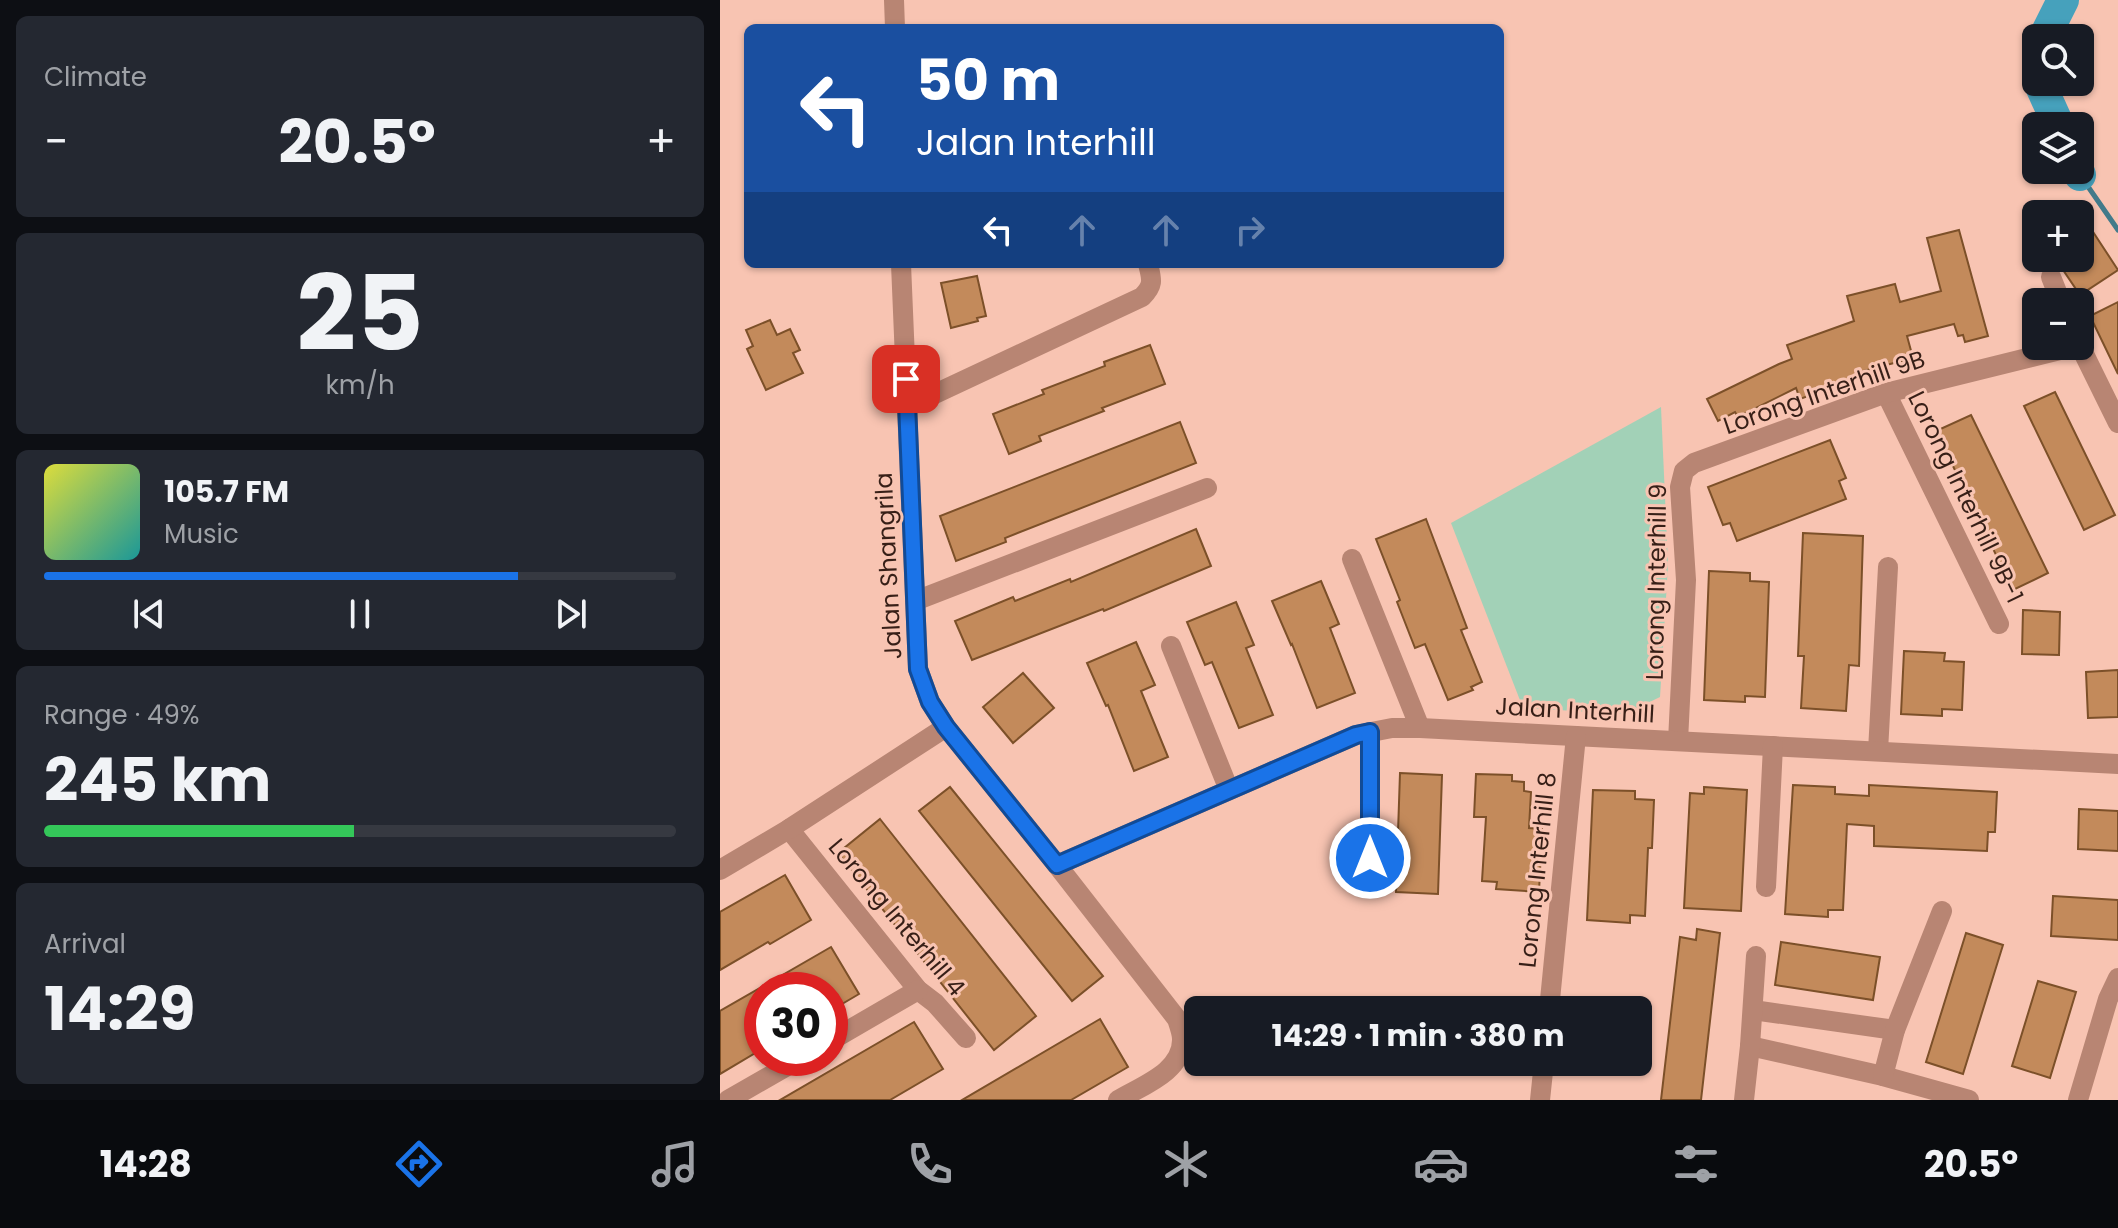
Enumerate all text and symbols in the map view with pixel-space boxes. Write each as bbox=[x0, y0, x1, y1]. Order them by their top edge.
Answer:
map controls bbox=[2022, 24, 2094, 360]
button: search bbox=[2022, 24, 2094, 96]
text: 50 m bbox=[916, 41, 1060, 120]
icon: left bbox=[784, 56, 888, 160]
text: Climate bbox=[44, 59, 147, 95]
text: 20.5° bbox=[279, 100, 436, 184]
text: − bbox=[44, 111, 68, 172]
text: + bbox=[646, 111, 676, 172]
button: layers bbox=[2022, 112, 2094, 184]
text: Jalan Interhill bbox=[916, 117, 1156, 168]
button: + bbox=[2022, 200, 2094, 272]
icon: left bbox=[976, 208, 1020, 252]
icon: ahead bbox=[1060, 208, 1104, 252]
icon: ahead bbox=[1144, 208, 1188, 252]
icon: right bbox=[1228, 208, 1272, 252]
text: 25 bbox=[297, 241, 423, 386]
button: − bbox=[2022, 288, 2094, 360]
street label: Lorong Interhill 9B bbox=[1719, 342, 1929, 442]
pin bbox=[872, 345, 940, 413]
icon: arrive bbox=[884, 357, 928, 401]
text: km/h bbox=[325, 367, 395, 403]
street label: Lorong Interhill 9B-1 bbox=[1900, 385, 2032, 609]
text: 105.7 FM bbox=[164, 470, 289, 513]
street label: Jalan Shangrila bbox=[867, 472, 909, 660]
street label: Lorong Interhill 9 bbox=[1638, 483, 1674, 681]
text: Music bbox=[164, 516, 239, 552]
icon: previous bbox=[127, 592, 171, 636]
icon: pause bbox=[338, 592, 382, 636]
icon: next bbox=[549, 592, 593, 636]
street label: Jalan Interhill bbox=[1494, 689, 1656, 731]
text: Range · 49% bbox=[44, 697, 200, 733]
text: 245 km bbox=[44, 738, 271, 822]
street label: Lorong Interhill 8 bbox=[1510, 771, 1564, 969]
position arrow bbox=[1328, 816, 1412, 900]
street label: Lorong Interhill 4 bbox=[821, 831, 973, 1003]
text: Arrival bbox=[44, 926, 126, 962]
text: 14:29 bbox=[44, 967, 195, 1051]
speed limit sign: 30 bbox=[744, 972, 848, 1076]
text: 14:29 · 1 min · 380 m bbox=[1272, 1014, 1564, 1057]
icon: directions bbox=[391, 1136, 447, 1192]
icon: music bbox=[647, 1136, 703, 1192]
icon: phone bbox=[902, 1136, 958, 1192]
icon: climate bbox=[1158, 1136, 1214, 1192]
icon: car bbox=[1413, 1136, 1469, 1192]
icon: filters bbox=[1668, 1136, 1724, 1192]
text: 14:28 bbox=[100, 1139, 192, 1190]
text: 20.5° bbox=[1924, 1139, 2018, 1190]

